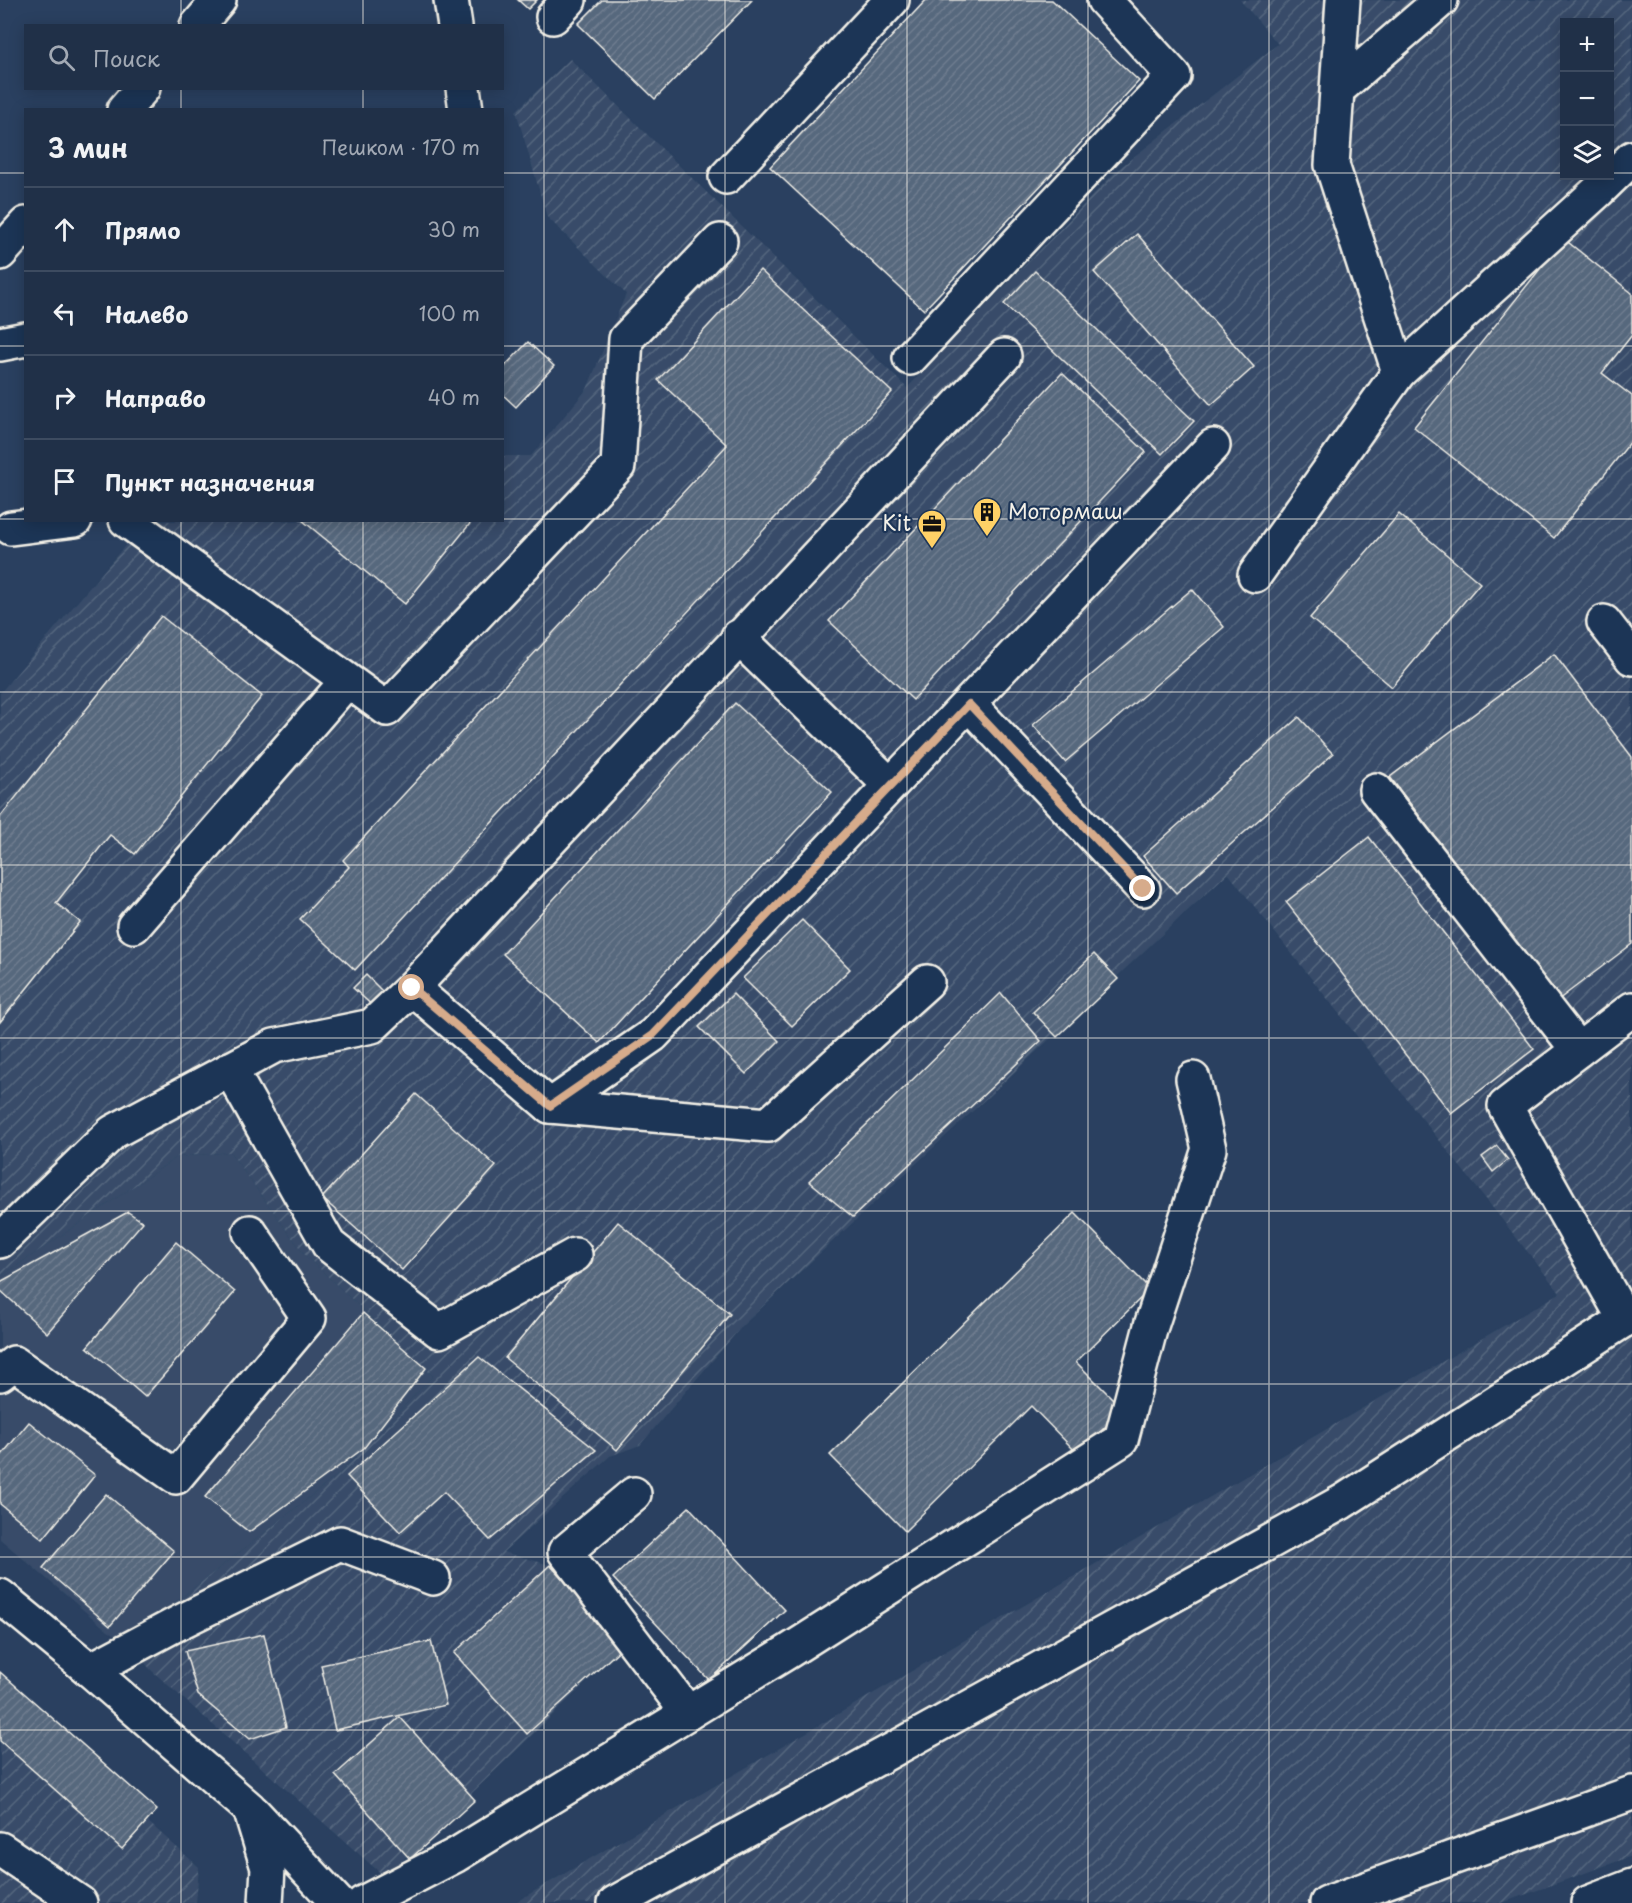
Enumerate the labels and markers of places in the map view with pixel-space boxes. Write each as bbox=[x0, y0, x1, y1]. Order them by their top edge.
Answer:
place label: Мотормаш bbox=[1008, 494, 1123, 526]
building icon: Мотормаш bbox=[971, 496, 1003, 538]
place label: Kit bbox=[882, 506, 911, 538]
office icon: Kit bbox=[916, 508, 948, 550]

